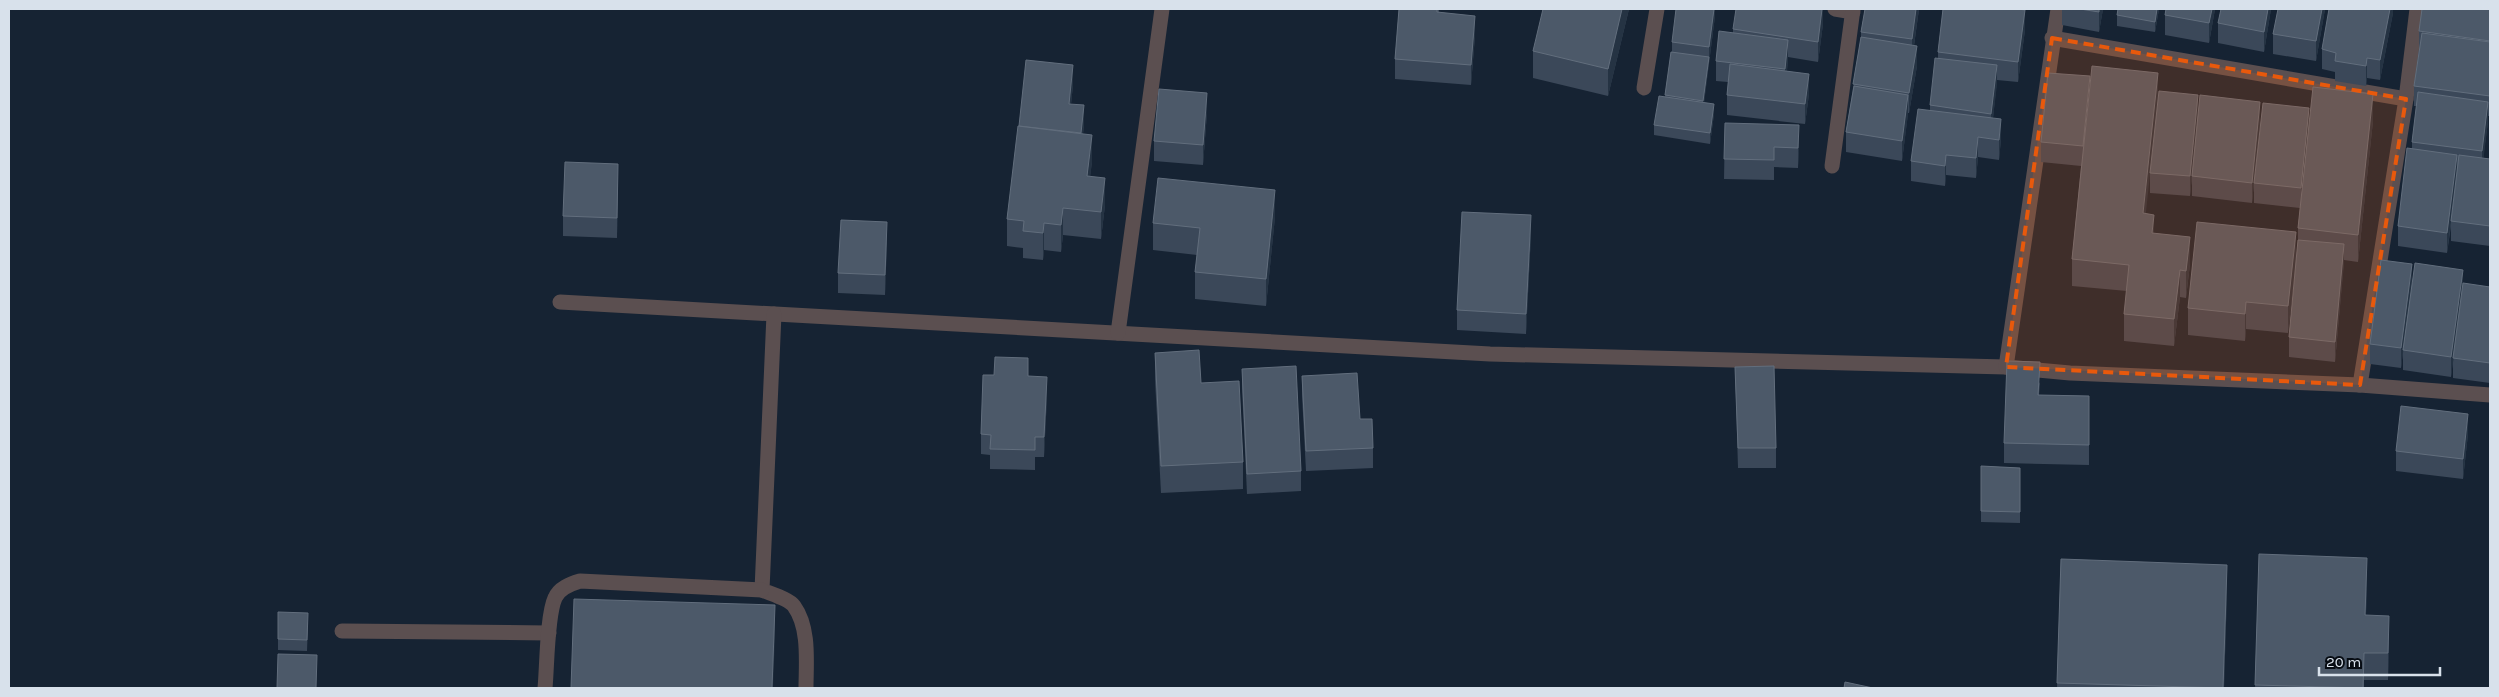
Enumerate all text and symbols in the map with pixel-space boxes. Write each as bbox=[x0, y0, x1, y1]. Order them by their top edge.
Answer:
scale bar bbox=[2319, 644, 2440, 676]
text: 20 m bbox=[2326, 653, 2361, 671]

